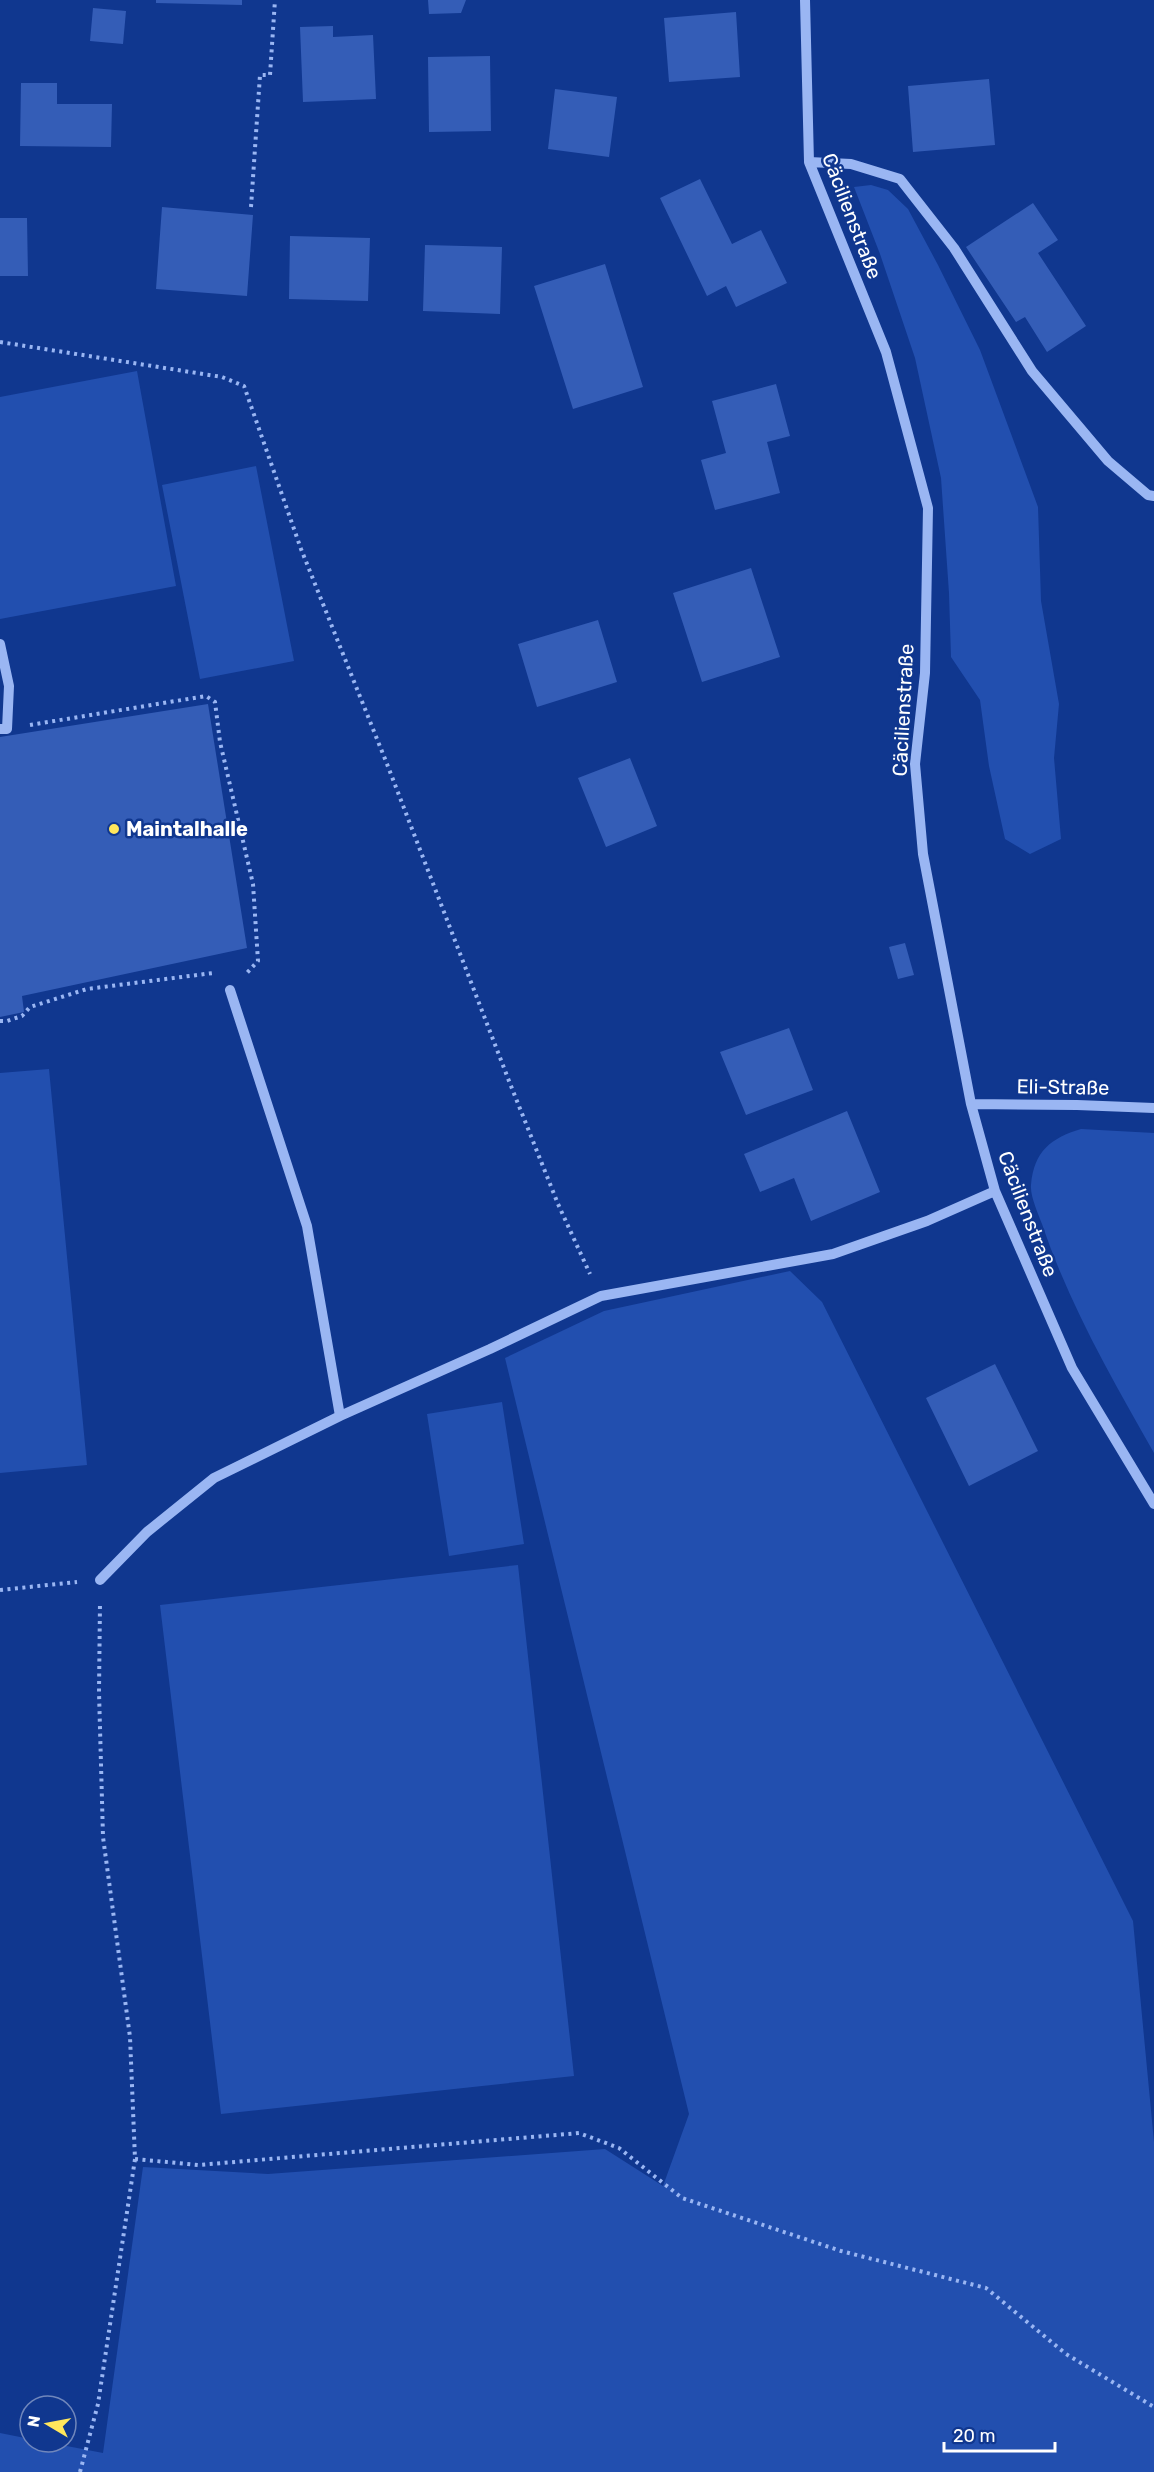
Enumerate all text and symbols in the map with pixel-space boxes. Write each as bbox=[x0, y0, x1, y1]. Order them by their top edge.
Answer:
street label: Cäcilienstraße bbox=[817, 150, 887, 282]
street label: Cäcilienstraße bbox=[888, 643, 918, 777]
place label: Maintalhalle bbox=[126, 817, 248, 841]
marker: Maintalhalle bbox=[107, 822, 121, 836]
street label: Eli-Straße bbox=[1016, 1074, 1110, 1100]
street label: Cäcilienstraße bbox=[993, 1148, 1063, 1280]
north arrow bbox=[18, 2394, 78, 2454]
text: N bbox=[23, 2414, 44, 2429]
scale bar bbox=[944, 2415, 1055, 2453]
text: 20 m bbox=[953, 2425, 995, 2447]

